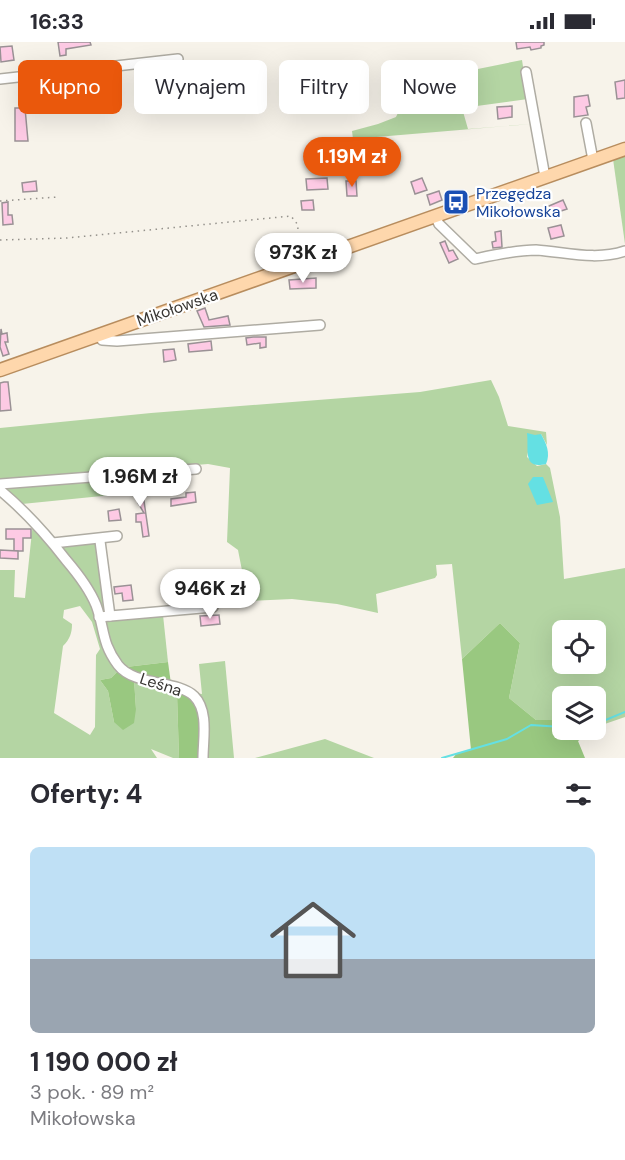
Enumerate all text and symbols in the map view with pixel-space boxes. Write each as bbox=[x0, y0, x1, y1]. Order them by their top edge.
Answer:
text: 16:33 bbox=[30, 7, 84, 36]
chip: Kupno bbox=[18, 60, 122, 114]
chip: Wynajem bbox=[134, 60, 267, 114]
chip: Filtry bbox=[279, 60, 369, 114]
chip: Nowe bbox=[381, 60, 478, 114]
pin: 1.19M zł bbox=[290, 137, 414, 188]
text: 1.19M zł bbox=[317, 143, 387, 169]
place label: Przegędza Mikołowska bbox=[476, 183, 560, 222]
bus stop icon: Przegędza Mikołowska bbox=[441, 187, 471, 217]
pin: 973K zł bbox=[248, 233, 358, 284]
text: 973K zł bbox=[269, 239, 337, 265]
street label: Mikołowska bbox=[134, 284, 220, 331]
pin: 1.96M zł bbox=[78, 457, 202, 508]
text: 1.96M zł bbox=[102, 463, 178, 489]
pin: 946K zł bbox=[155, 569, 265, 620]
text: 946K zł bbox=[174, 575, 246, 601]
map controls bbox=[552, 620, 606, 740]
button: locate bbox=[552, 620, 606, 674]
street label: Leśna bbox=[137, 668, 185, 701]
button: layers bbox=[552, 686, 606, 740]
text: Oferty: 4 bbox=[30, 777, 142, 811]
icon: filters bbox=[562, 778, 595, 811]
icon: home bbox=[259, 886, 367, 994]
text: 1 190 000 zł bbox=[30, 1045, 177, 1079]
text: 3 pok. · 89 m² bbox=[30, 1079, 154, 1105]
text: Mikołowska bbox=[30, 1105, 136, 1131]

